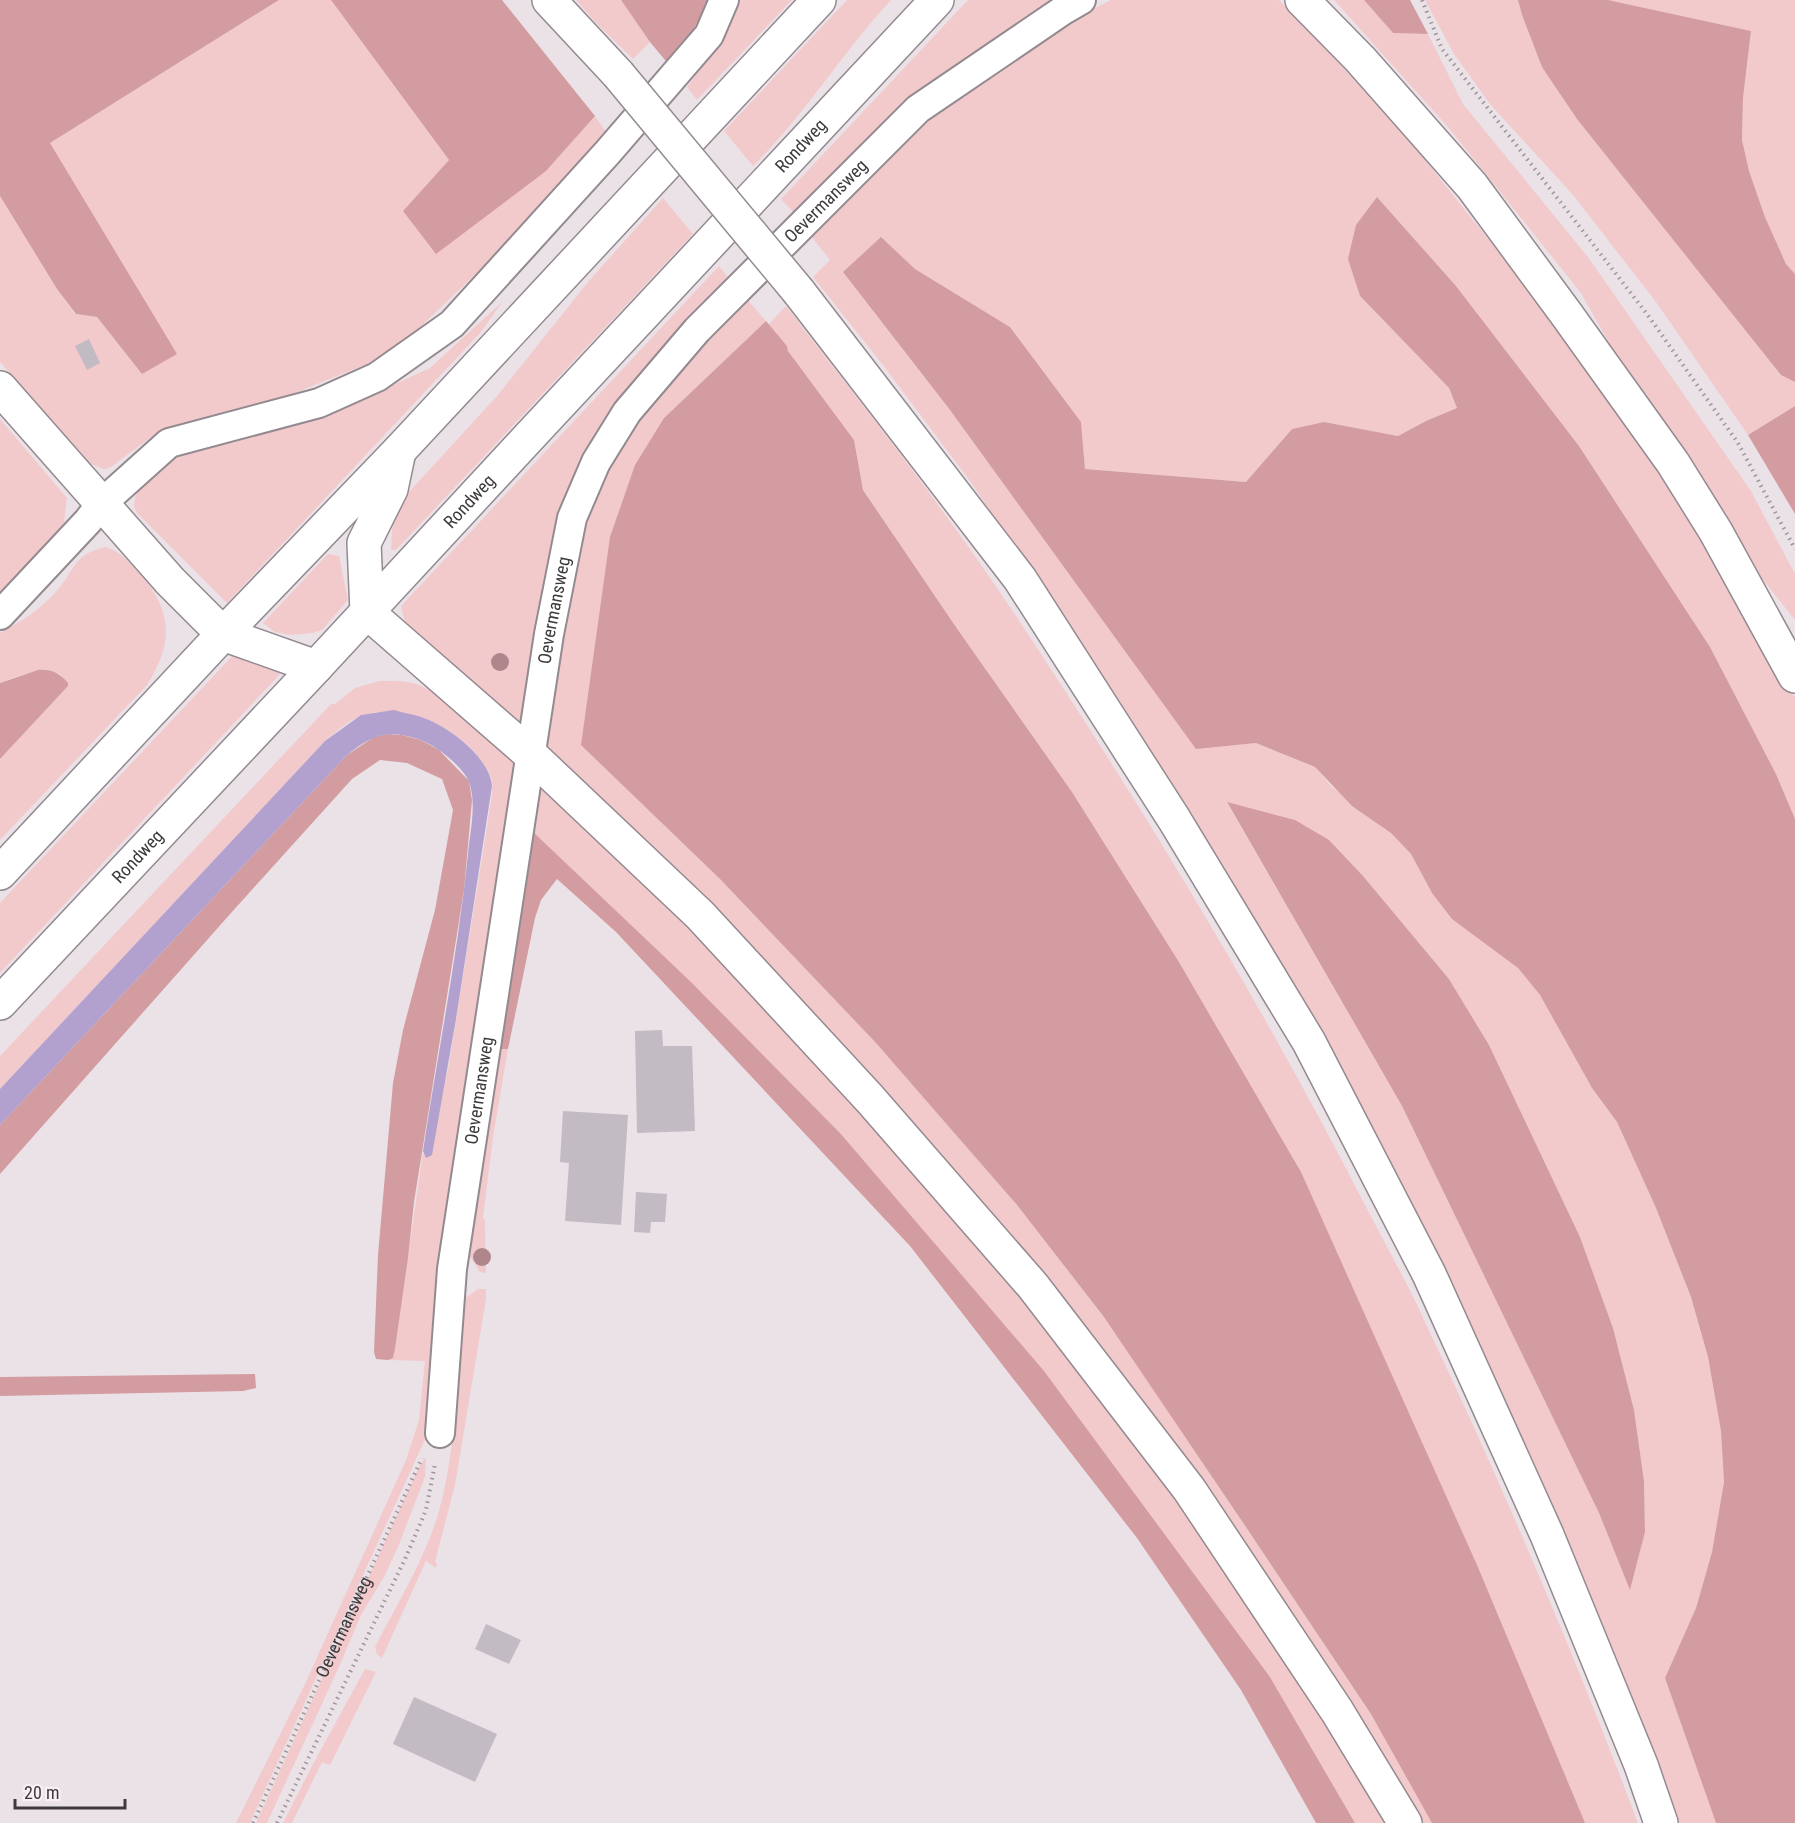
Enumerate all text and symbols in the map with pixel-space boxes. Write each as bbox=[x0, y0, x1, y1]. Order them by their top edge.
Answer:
street label: Rondweg bbox=[770, 115, 830, 177]
street label: Oevermansweg bbox=[780, 155, 871, 247]
street label: Rondweg bbox=[439, 470, 499, 532]
street label: Oevermansweg bbox=[534, 555, 574, 665]
street label: Rondweg bbox=[107, 825, 167, 887]
street label: Oevermansweg bbox=[460, 1035, 497, 1146]
street label: Oevermansweg bbox=[311, 1573, 376, 1681]
scale bar bbox=[15, 1772, 124, 1810]
text: 20 m bbox=[24, 1782, 59, 1803]

